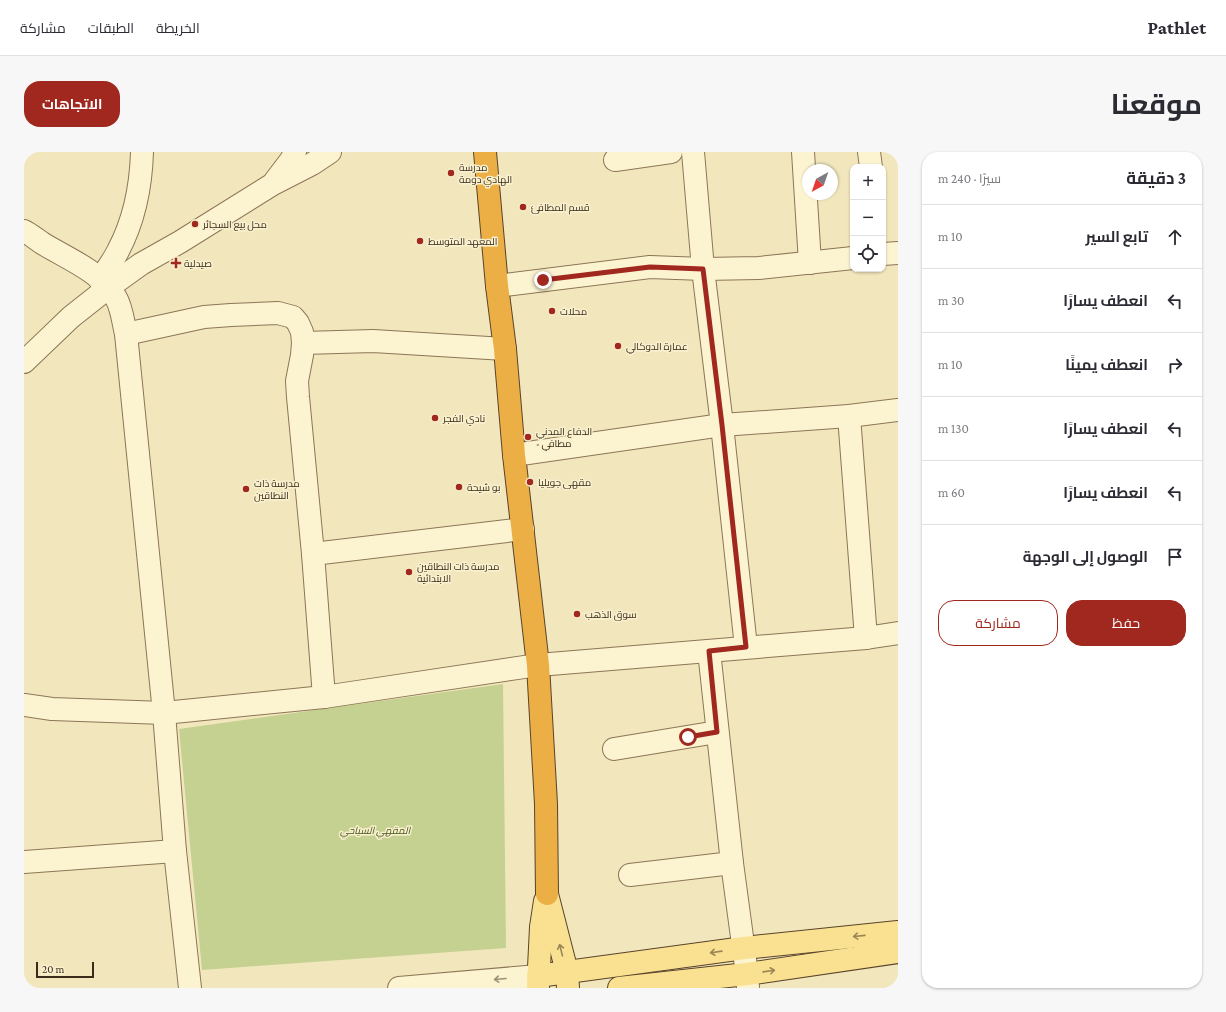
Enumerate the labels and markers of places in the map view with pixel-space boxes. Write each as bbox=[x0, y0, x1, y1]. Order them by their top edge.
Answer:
place label: مدرسة الهادي دومة bbox=[459, 162, 512, 187]
marker: مدرسة الهادي دومة bbox=[446, 168, 456, 178]
marker: قسم المطافئ bbox=[518, 202, 528, 212]
place label: قسم المطافئ bbox=[531, 202, 590, 215]
marker: محل بيع السجائر bbox=[190, 219, 200, 229]
place label: محل بيع السجائر bbox=[202, 219, 267, 231]
marker: المعهد المتوسط bbox=[415, 236, 425, 246]
place label: المعهد المتوسط bbox=[428, 236, 498, 248]
marker: صيدلية bbox=[171, 258, 181, 268]
place label: صيدلية bbox=[184, 258, 212, 269]
marker: محلات bbox=[547, 306, 557, 316]
place label: محلات bbox=[560, 306, 587, 317]
marker: عمارة الدوكالي bbox=[613, 341, 623, 351]
place label: عمارة الدوكالي bbox=[626, 341, 688, 354]
marker: نادي الفجر bbox=[430, 413, 440, 423]
place label: نادي الفجر bbox=[442, 413, 485, 426]
place label: الدفاع المدني - مطافي bbox=[536, 426, 592, 451]
marker: الدفاع المدني - مطافي bbox=[523, 432, 533, 442]
marker: مقهى جويليا bbox=[525, 477, 535, 487]
place label: مقهى جويليا bbox=[538, 477, 591, 489]
place label: مدرسة ذات النطاقين bbox=[254, 478, 300, 502]
marker: بو شيحة bbox=[454, 482, 464, 492]
place label: بو شيحة bbox=[467, 482, 500, 493]
marker: مدرسة ذات النطاقين bbox=[241, 484, 251, 494]
place label: مدرسة ذات النطاقين الابتدائية bbox=[417, 561, 499, 584]
marker: مدرسة ذات النطاقين الابتدائية bbox=[404, 567, 414, 577]
marker: سوق الذهب bbox=[572, 609, 582, 619]
place label: سوق الذهب bbox=[585, 609, 636, 621]

